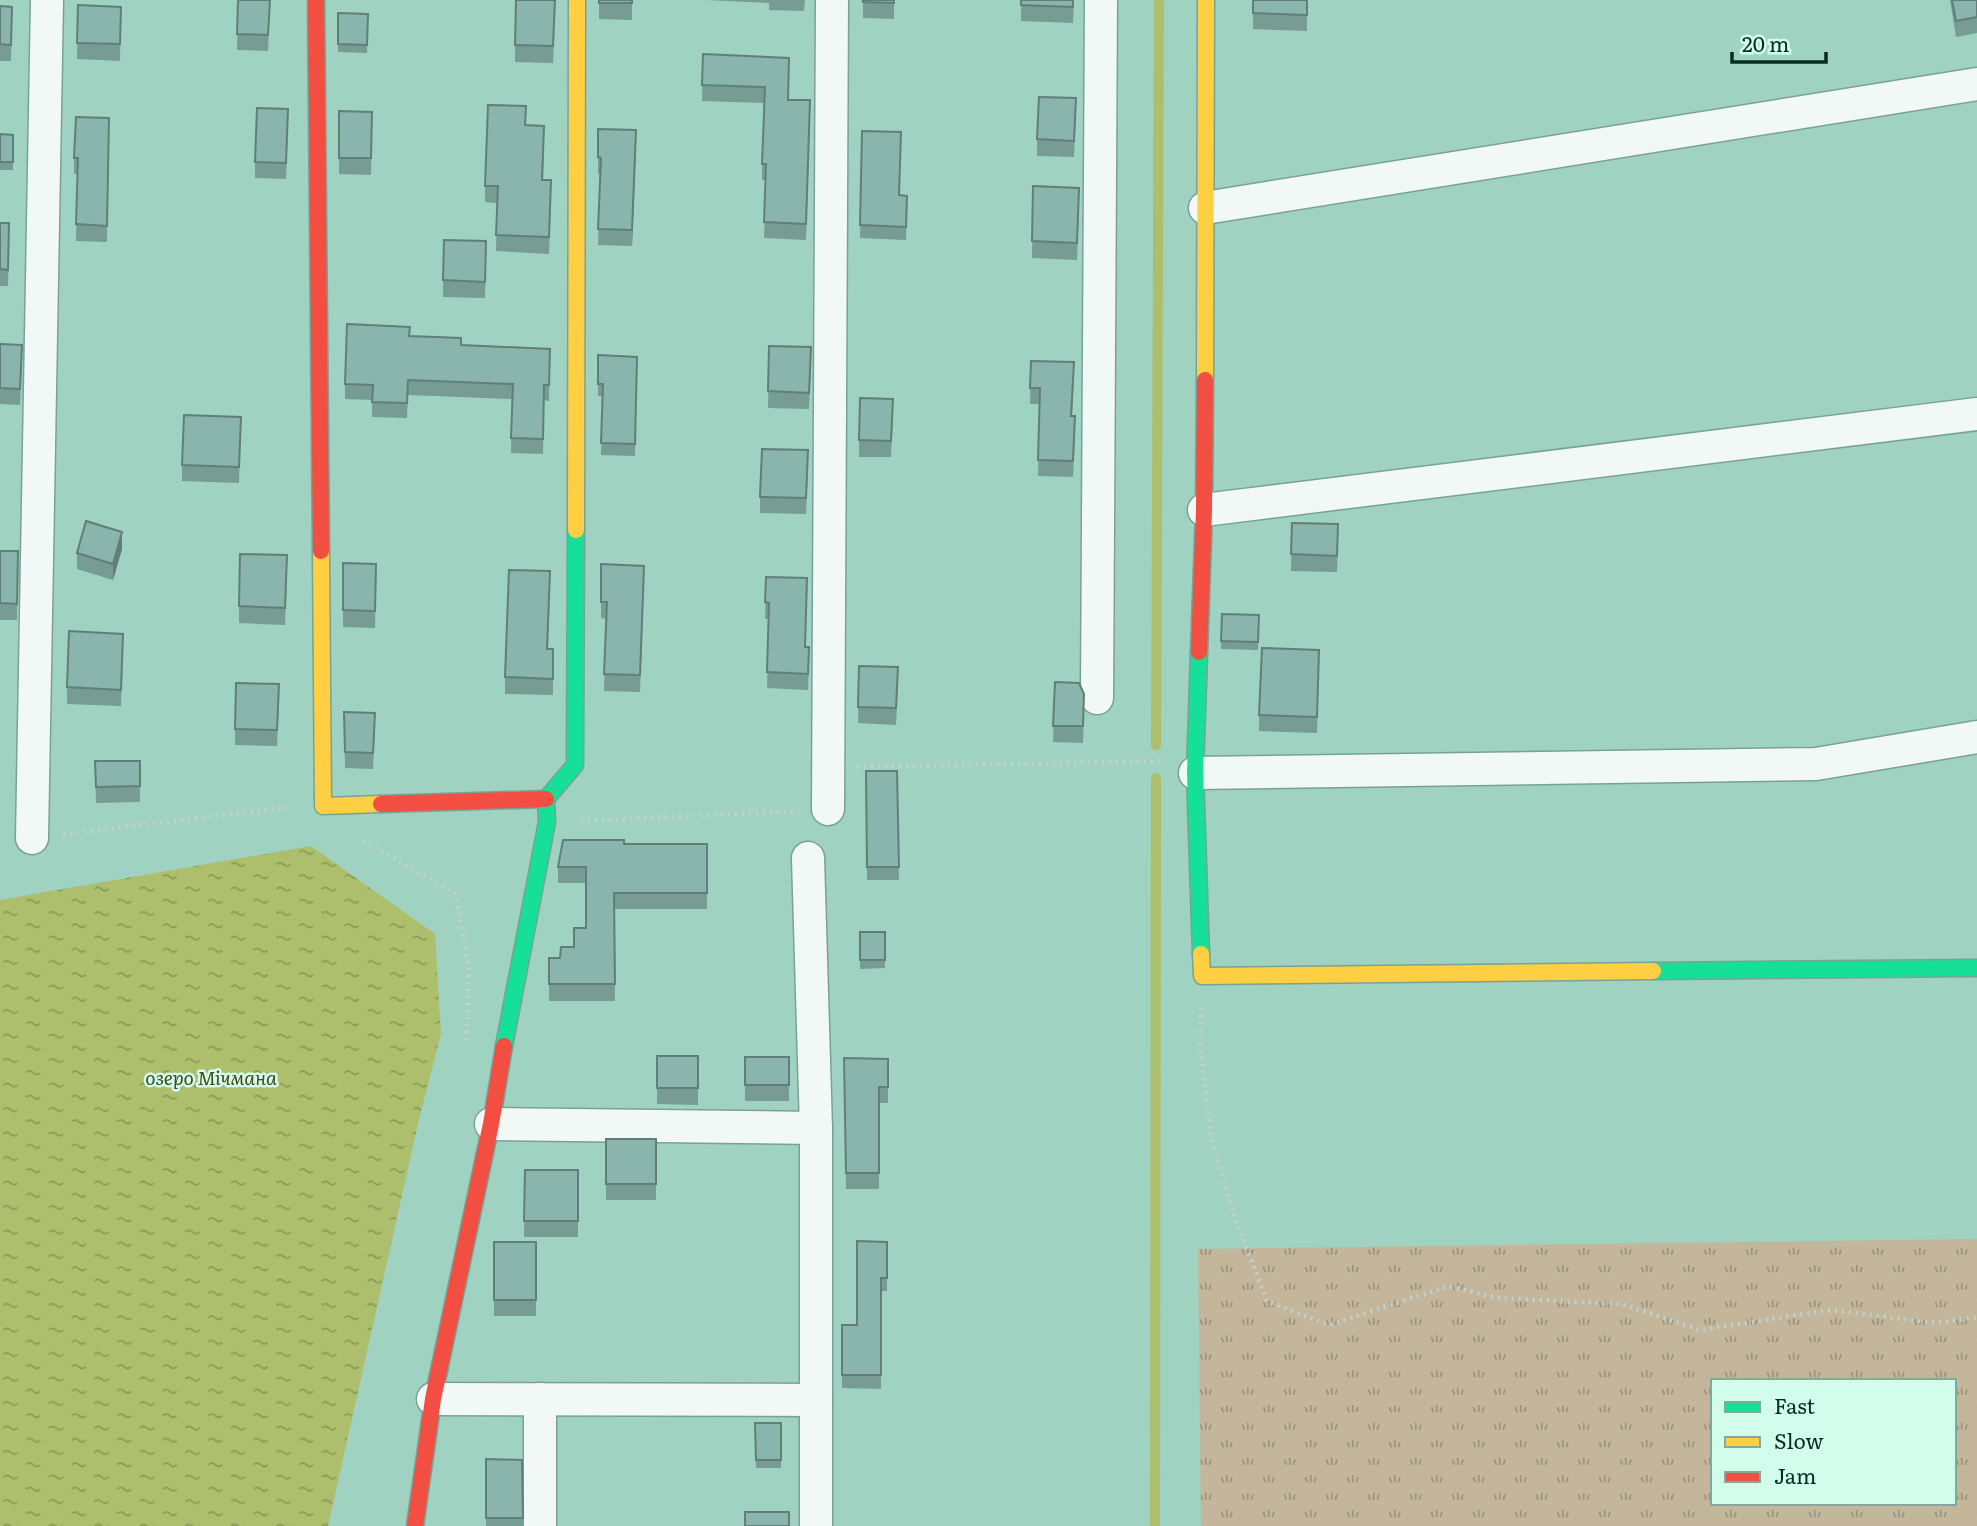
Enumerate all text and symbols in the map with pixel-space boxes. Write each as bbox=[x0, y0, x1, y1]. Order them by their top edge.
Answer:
scale bar bbox=[1732, 21, 1826, 65]
text: 20 m bbox=[1742, 27, 1789, 58]
water label: озеро Мічмана bbox=[145, 1063, 277, 1091]
legend bbox=[1711, 1379, 1956, 1505]
text: Fast bbox=[1774, 1389, 1815, 1420]
text: Slow bbox=[1774, 1424, 1824, 1455]
text: Jam bbox=[1774, 1459, 1816, 1490]

